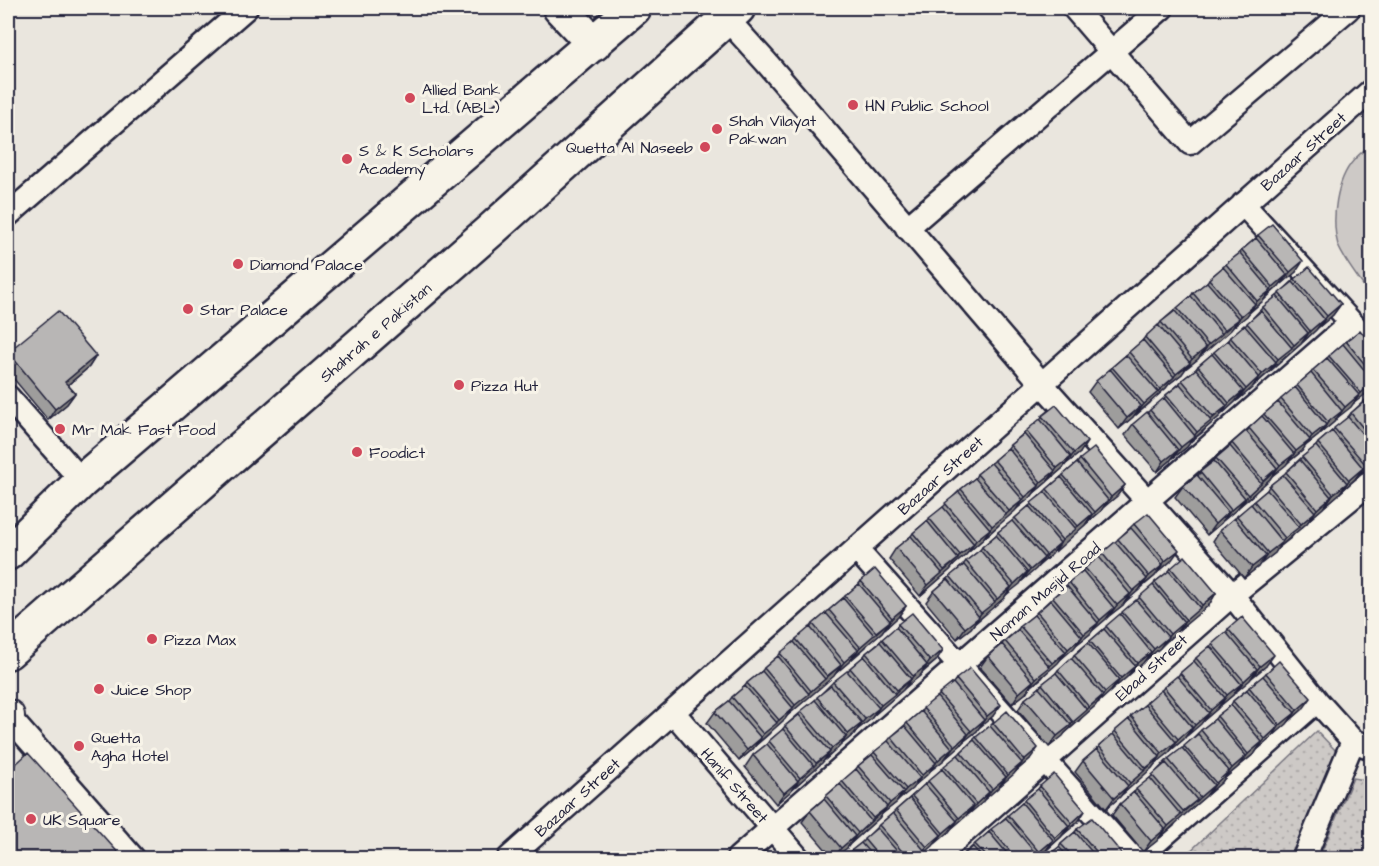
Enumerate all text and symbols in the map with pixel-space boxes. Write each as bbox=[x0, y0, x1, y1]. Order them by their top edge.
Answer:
place label: Allied Bank Ltd. (ABL) bbox=[422, 79, 500, 119]
marker: Allied Bank Ltd. (ABL) bbox=[403, 91, 417, 105]
place label: HN Public School bbox=[865, 95, 989, 117]
marker: HN Public School bbox=[846, 98, 860, 112]
street label: Bazaar Street bbox=[1256, 107, 1352, 196]
place label: Shah Vilayat Pakwan bbox=[729, 110, 817, 150]
marker: Shah Vilayat Pakwan bbox=[710, 122, 724, 136]
place label: Quetta Al Naseeb bbox=[566, 137, 693, 159]
place label: S & K Scholars Academy bbox=[359, 140, 474, 181]
marker: Quetta Al Naseeb bbox=[698, 140, 712, 154]
marker: S & K Scholars Academy bbox=[340, 152, 354, 166]
place label: Diamond Palace bbox=[250, 254, 363, 276]
marker: Diamond Palace bbox=[231, 257, 245, 271]
street label: Shahrah e Pakistan bbox=[315, 278, 436, 388]
place label: Star Palace bbox=[200, 299, 288, 321]
marker: Star Palace bbox=[181, 302, 195, 316]
place label: Pizza Hut bbox=[471, 375, 539, 397]
marker: Pizza Hut bbox=[452, 378, 466, 392]
place label: Mr Mak Fast Food bbox=[72, 419, 215, 441]
marker: Mr Mak Fast Food bbox=[53, 422, 67, 436]
street label: Bazaar Street bbox=[893, 431, 989, 520]
place label: Foodict bbox=[369, 442, 426, 464]
marker: Foodict bbox=[350, 445, 364, 459]
street label: Noman Masjid Road bbox=[986, 538, 1106, 646]
place label: Pizza Max bbox=[164, 629, 236, 651]
street label: Ebad Street bbox=[1111, 629, 1193, 706]
marker: Pizza Max bbox=[145, 632, 159, 646]
place label: Juice Shop bbox=[111, 679, 191, 701]
marker: Juice Shop bbox=[92, 682, 106, 696]
place label: Quetta Agha Hotel bbox=[91, 727, 168, 768]
marker: Quetta Agha Hotel bbox=[72, 739, 86, 753]
street label: Hanif Street bbox=[695, 743, 774, 829]
street label: Bazaar Street bbox=[530, 753, 626, 842]
place label: UK Square bbox=[43, 809, 121, 831]
marker: UK Square bbox=[24, 812, 38, 826]

